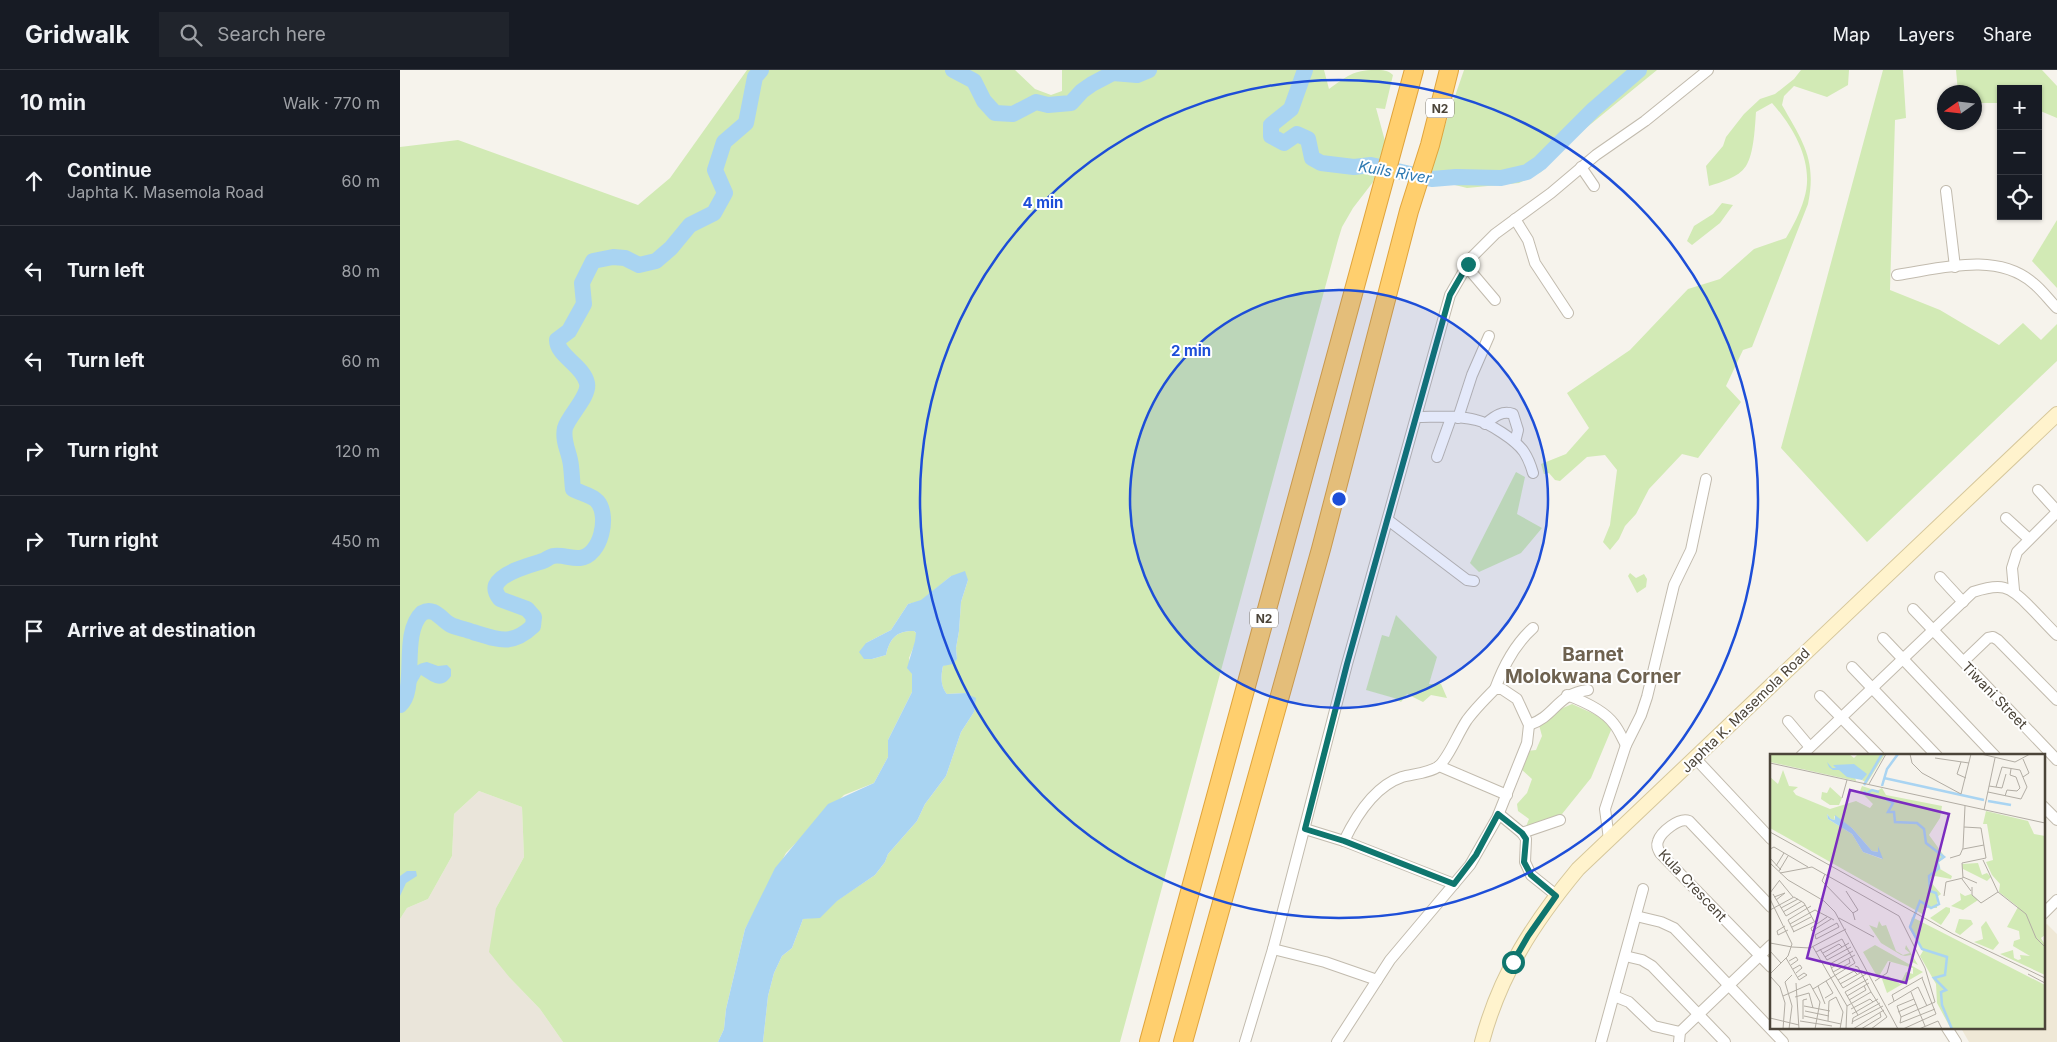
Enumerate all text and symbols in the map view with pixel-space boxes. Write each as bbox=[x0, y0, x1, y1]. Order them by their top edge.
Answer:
search box bbox=[159, 12, 509, 57]
text: Gridwalk bbox=[25, 20, 129, 49]
icon: search bbox=[177, 21, 205, 49]
text: Search here bbox=[217, 23, 326, 46]
text: Map bbox=[1833, 24, 1870, 45]
text: Layers bbox=[1898, 24, 1955, 45]
text: Share bbox=[1983, 24, 2032, 45]
north arrow bbox=[1937, 85, 1982, 130]
map controls bbox=[1997, 85, 2042, 220]
button: + bbox=[1997, 85, 2042, 130]
text: 10 min bbox=[20, 90, 86, 115]
text: Walk · 770 m bbox=[283, 93, 380, 113]
road number: N2 bbox=[1426, 98, 1454, 118]
button: − bbox=[1997, 130, 2042, 175]
water label: Kuils River bbox=[1357, 156, 1433, 188]
text: Continue bbox=[67, 159, 152, 182]
icon: ahead bbox=[20, 167, 48, 195]
text: 60 m bbox=[341, 171, 380, 191]
button: locate bbox=[1997, 175, 2042, 220]
text: Japhta K. Masemola Road bbox=[67, 182, 264, 202]
text: 4 min bbox=[1023, 193, 1063, 212]
route end bbox=[1457, 253, 1480, 276]
icon: left bbox=[20, 257, 48, 285]
text: Turn left bbox=[67, 259, 145, 282]
text: 80 m bbox=[341, 261, 380, 281]
text: 2 min bbox=[1171, 341, 1211, 360]
icon: left bbox=[20, 347, 48, 375]
text: Turn left bbox=[67, 349, 145, 372]
text: 60 m bbox=[341, 351, 380, 371]
icon: right bbox=[20, 437, 48, 465]
text: Turn right bbox=[67, 439, 158, 462]
text: 120 m bbox=[335, 441, 380, 461]
centre of rings bbox=[1330, 490, 1348, 508]
icon: right bbox=[20, 527, 48, 555]
text: Turn right bbox=[67, 529, 158, 552]
text: 450 m bbox=[331, 531, 380, 551]
road number: N2 bbox=[1250, 608, 1278, 628]
icon: arrive bbox=[20, 617, 48, 645]
text: Arrive at destination bbox=[67, 619, 256, 642]
district label: Barnet Molokwana Corner bbox=[1505, 643, 1681, 688]
street label: Japhta K. Masemola Road bbox=[1677, 644, 1813, 776]
street label: Tiwani Street bbox=[1959, 658, 2032, 732]
inset map bbox=[1770, 754, 2044, 1030]
street label: Kula Crescent bbox=[1655, 845, 1731, 925]
route start bbox=[1502, 951, 1525, 974]

